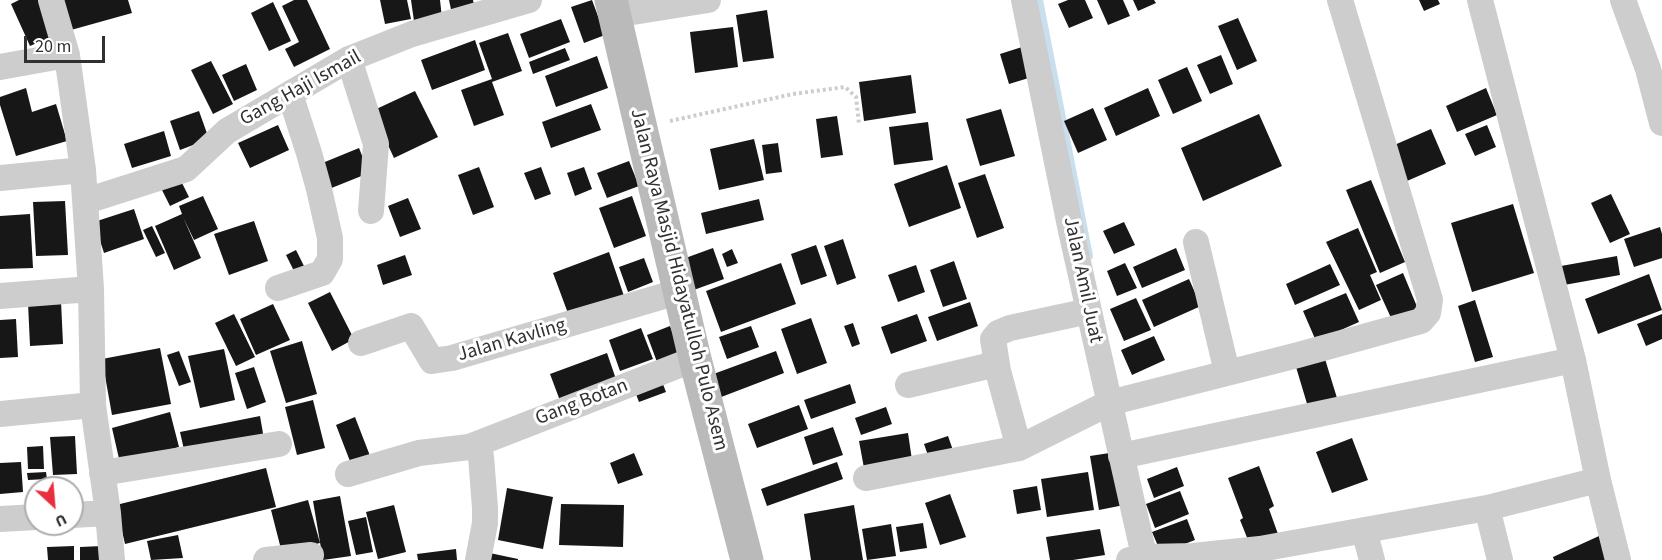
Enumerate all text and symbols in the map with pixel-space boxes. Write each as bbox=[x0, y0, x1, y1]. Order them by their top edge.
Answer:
scale bar bbox=[27, 24, 108, 62]
text: 20 m bbox=[35, 34, 71, 59]
street label: Gang Haji Ismail bbox=[236, 46, 366, 132]
street label: Jalan Raya Masjid Hidayatulloh Pulo Asem bbox=[624, 106, 732, 454]
street label: Jalan Amil Juat bbox=[1057, 215, 1107, 345]
street label: Jalan Kavling bbox=[455, 314, 569, 368]
street label: Gang Botan bbox=[532, 374, 632, 432]
north arrow bbox=[24, 476, 84, 536]
text: U bbox=[51, 508, 71, 533]

